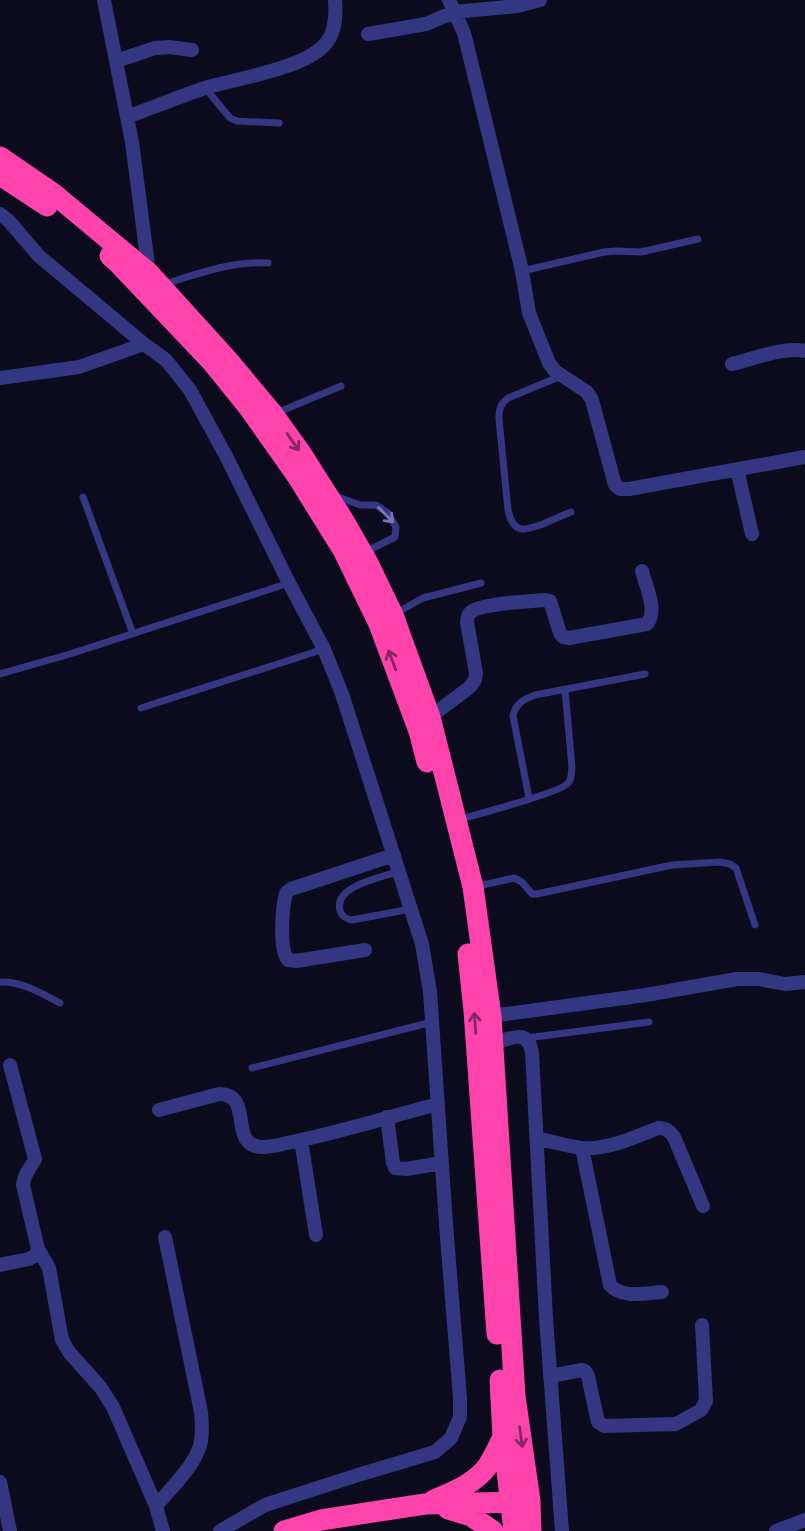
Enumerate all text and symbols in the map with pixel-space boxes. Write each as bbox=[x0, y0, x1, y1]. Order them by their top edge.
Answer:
one-way arrow bbox=[286, 432, 300, 451]
one-way arrow bbox=[377, 506, 394, 523]
one-way arrow bbox=[385, 649, 398, 671]
one-way arrow bbox=[468, 1013, 481, 1035]
one-way arrow bbox=[514, 1425, 527, 1448]

